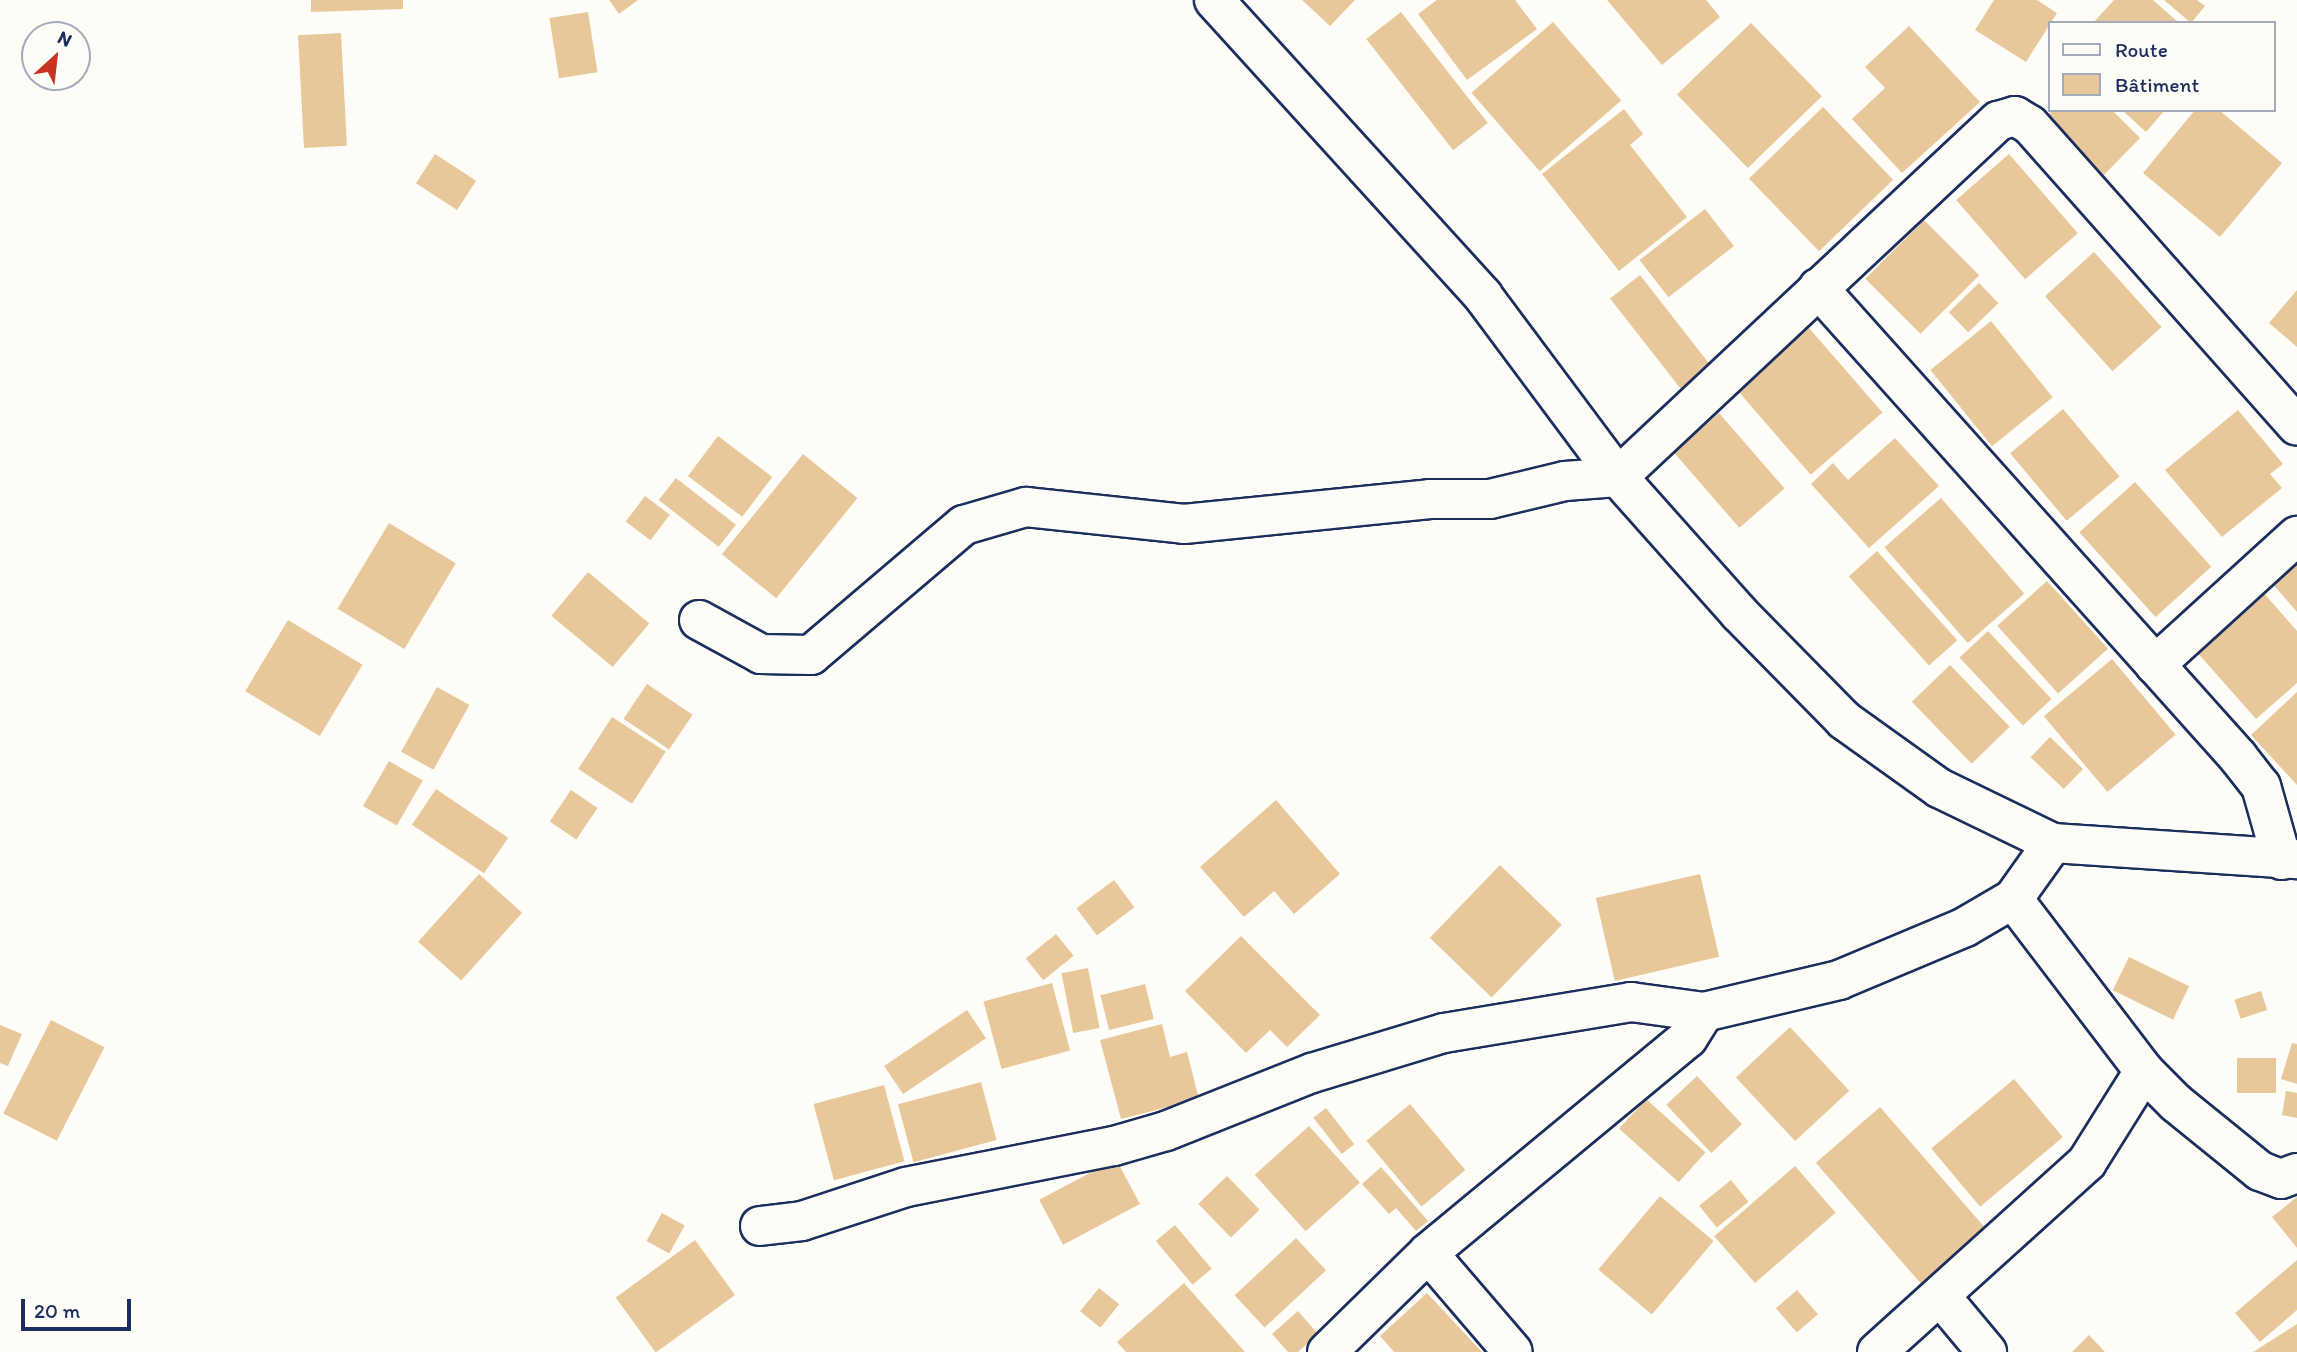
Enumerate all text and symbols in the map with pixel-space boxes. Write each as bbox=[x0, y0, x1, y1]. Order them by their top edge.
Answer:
north arrow bbox=[21, 21, 91, 91]
legend bbox=[2048, 21, 2276, 112]
text: N bbox=[54, 25, 76, 52]
text: Route bbox=[2115, 37, 2168, 62]
text: Bâtiment bbox=[2115, 72, 2199, 97]
scale bar bbox=[24, 1286, 135, 1330]
text: 20 m bbox=[34, 1298, 80, 1323]

